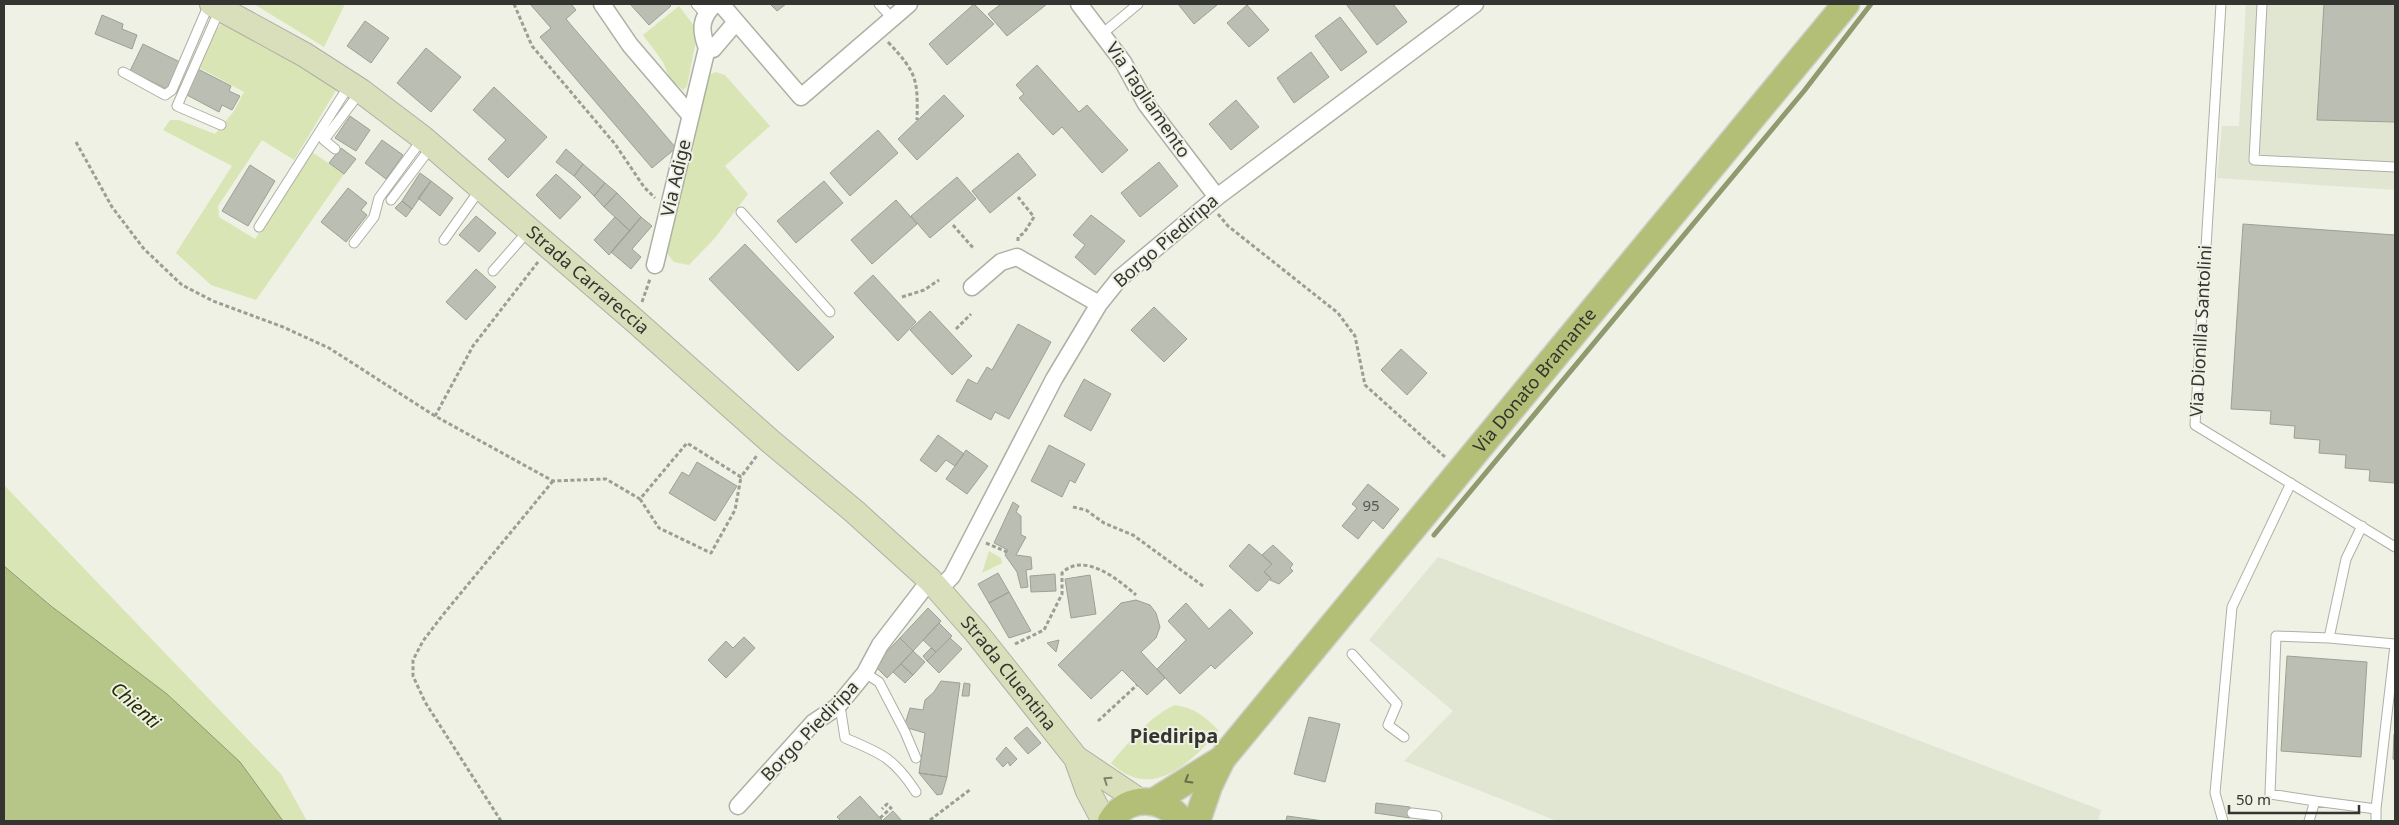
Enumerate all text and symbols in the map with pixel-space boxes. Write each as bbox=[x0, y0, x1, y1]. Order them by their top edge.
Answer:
street label: Via Tagliamento bbox=[1101, 37, 1196, 162]
street label: Via Adige bbox=[654, 137, 696, 219]
street label: Borgo Piediripa bbox=[1108, 188, 1223, 292]
street label: Strada Carrareccia bbox=[522, 220, 655, 339]
street label: Via Dionilla Santolini bbox=[2184, 244, 2216, 418]
street label: Via Donato Bramante bbox=[1467, 302, 1601, 457]
house number: 95 bbox=[1362, 495, 1380, 515]
street label: Strada Cluentina bbox=[956, 610, 1062, 735]
street label: Borgo Piediripa bbox=[755, 675, 863, 786]
water label: Chienti bbox=[105, 676, 167, 735]
district label: Piediripa bbox=[1130, 722, 1218, 749]
one-way arrow bbox=[1184, 774, 1193, 784]
one-way arrow bbox=[1103, 777, 1112, 787]
scale bar bbox=[2229, 782, 2359, 814]
text: 50 m bbox=[2236, 789, 2271, 809]

